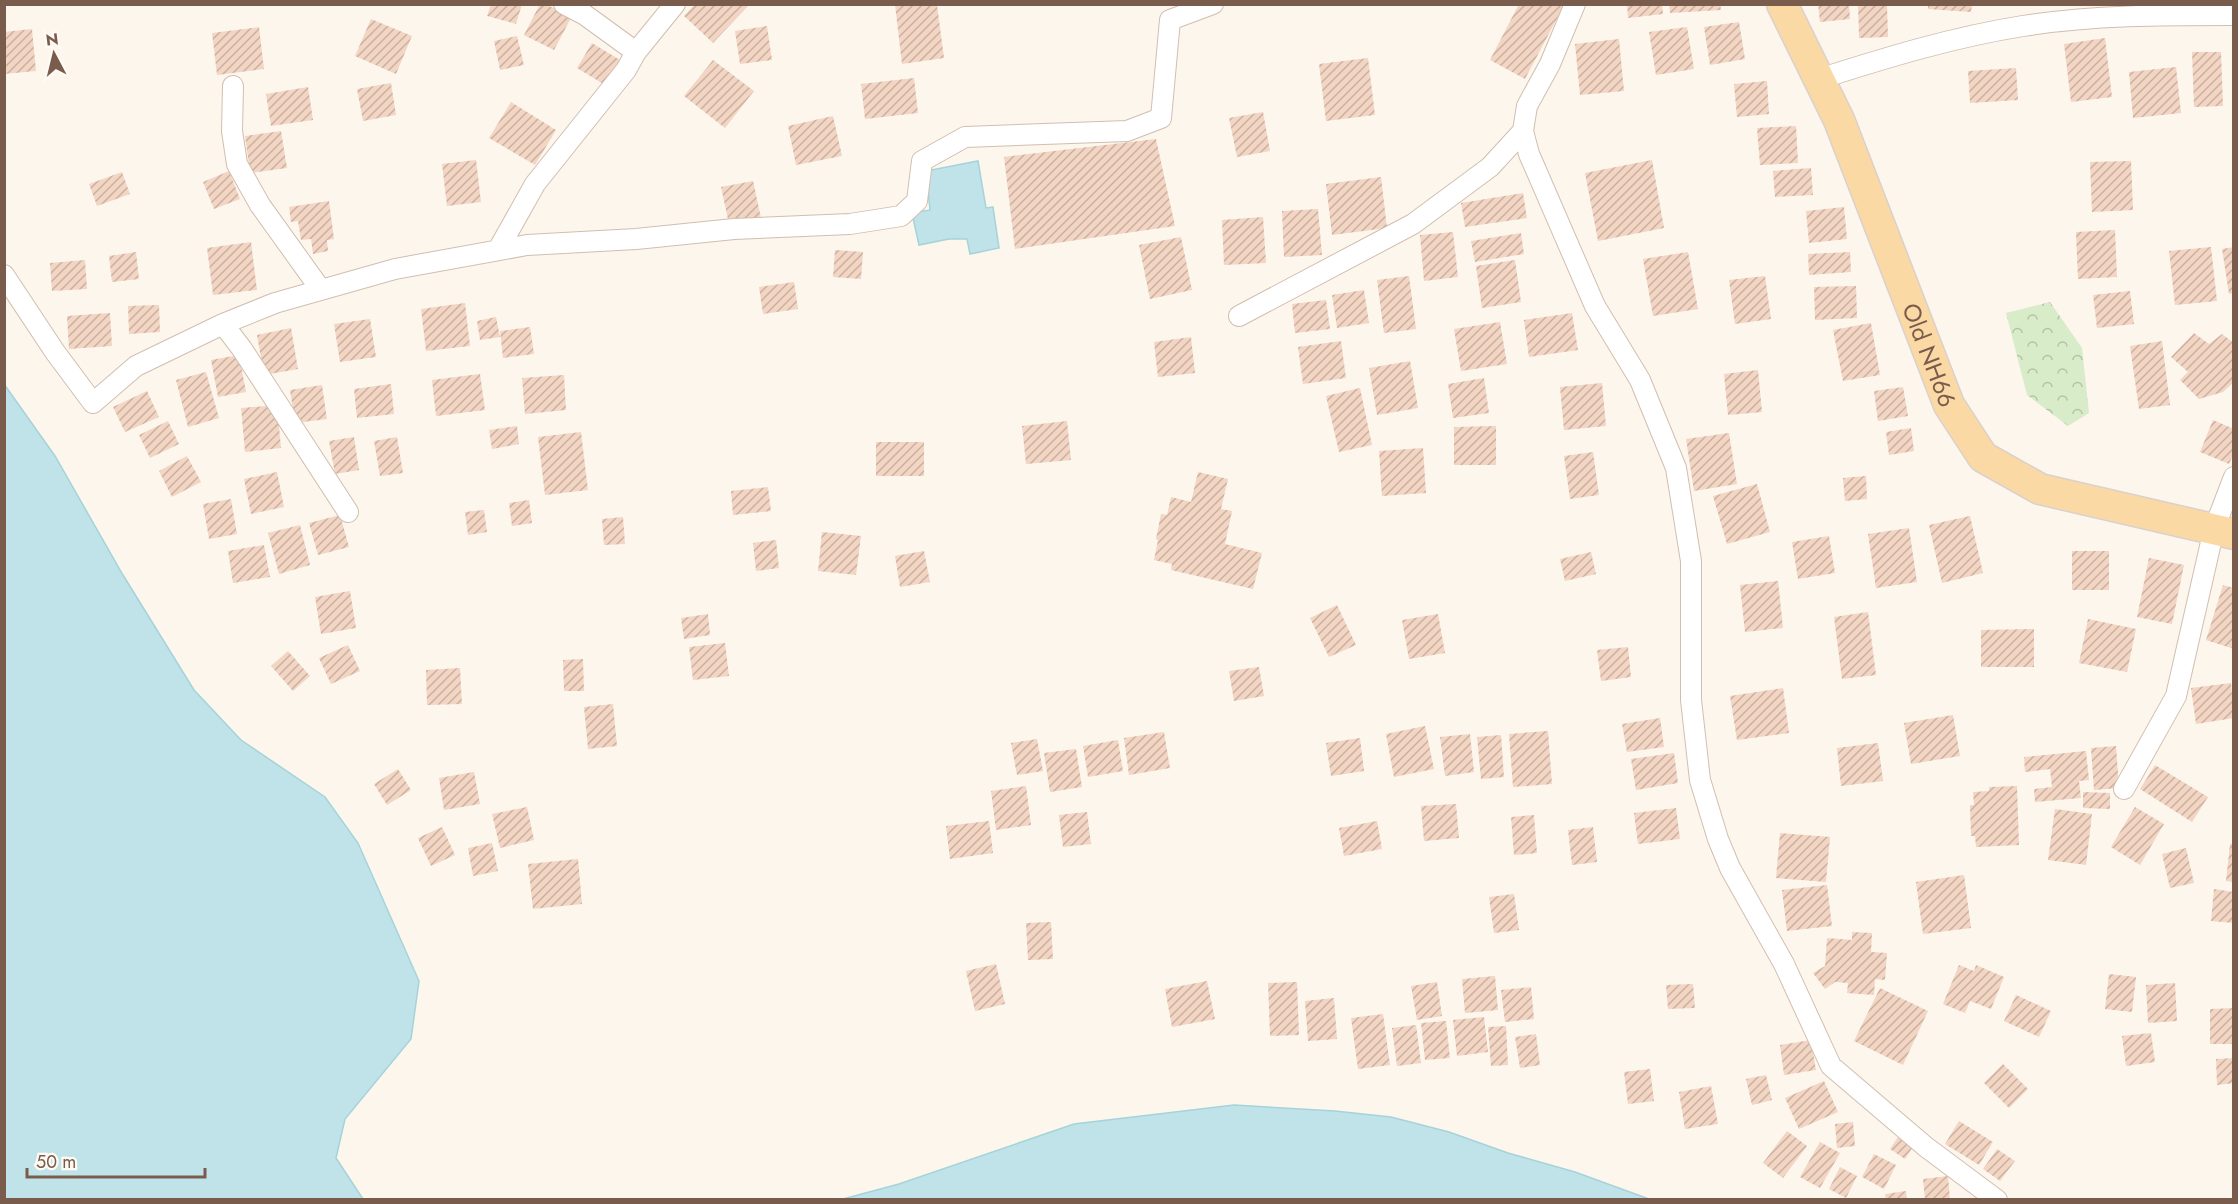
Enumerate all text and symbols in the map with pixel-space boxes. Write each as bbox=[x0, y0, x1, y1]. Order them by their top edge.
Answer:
north arrow bbox=[24, 24, 84, 84]
text: N bbox=[45, 27, 60, 52]
street label: Old NH66 bbox=[1894, 298, 1966, 412]
scale bar bbox=[27, 1141, 206, 1179]
text: 50 m bbox=[36, 1149, 76, 1175]

